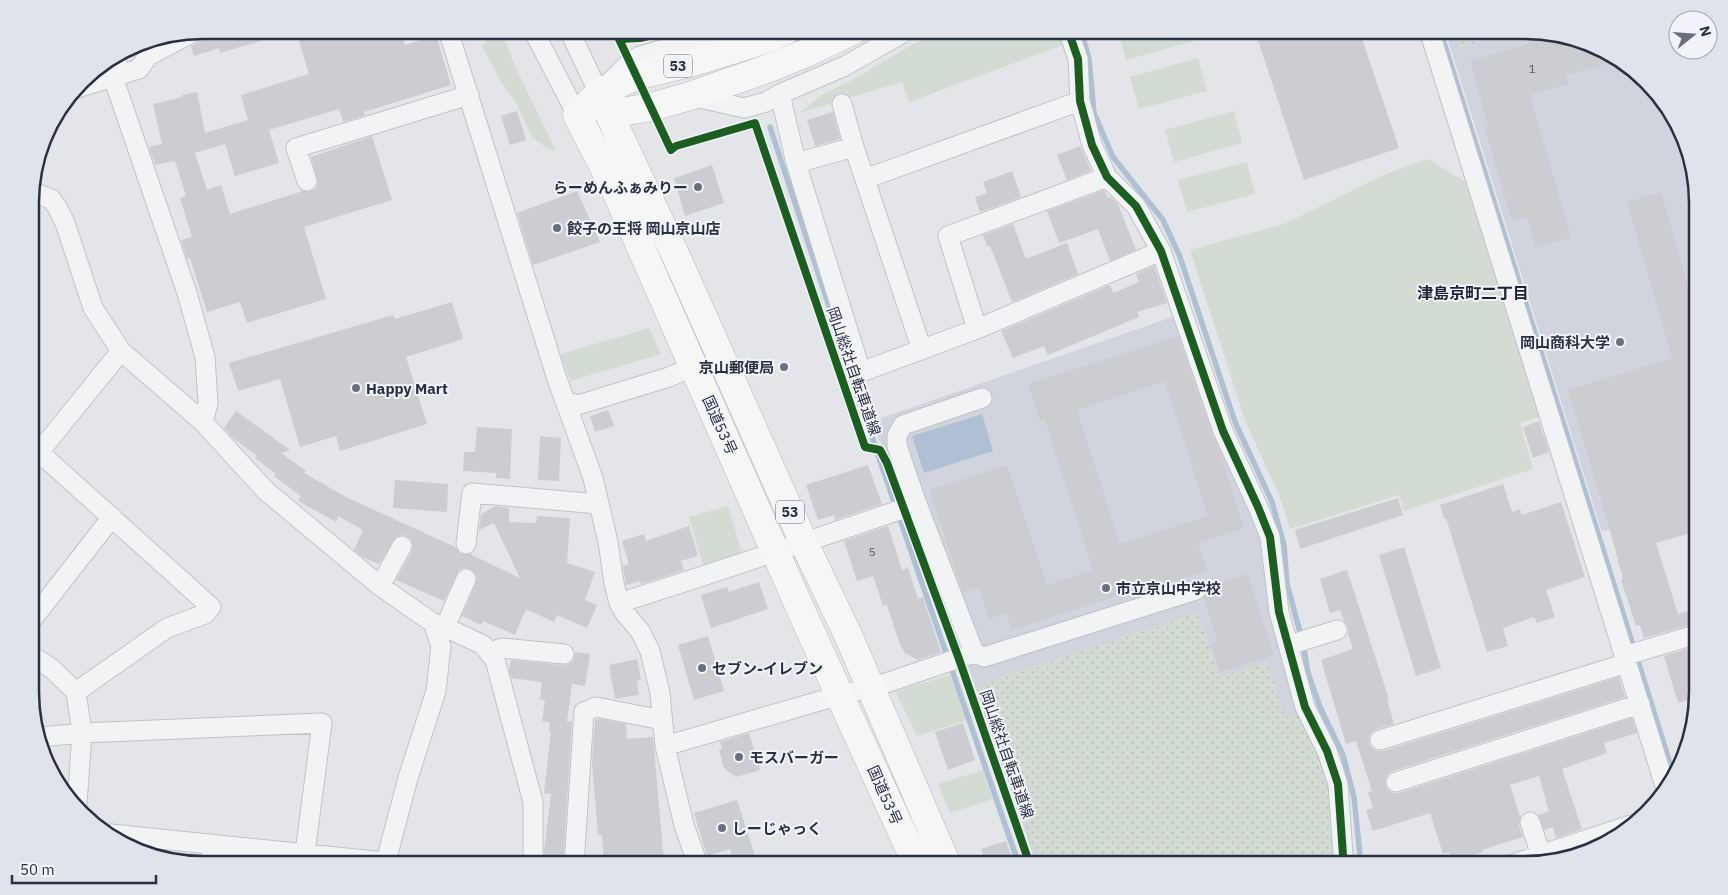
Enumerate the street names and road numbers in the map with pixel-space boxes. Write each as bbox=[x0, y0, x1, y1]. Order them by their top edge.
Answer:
road number: 53 bbox=[664, 54, 692, 78]
street label: 岡山総社自転車道線 bbox=[823, 304, 885, 438]
street label: 国道53号 bbox=[699, 392, 741, 458]
road number: 53 bbox=[776, 501, 804, 524]
street label: 岡山総社自転車道線 bbox=[976, 687, 1038, 821]
street label: 国道53号 bbox=[864, 762, 906, 828]

